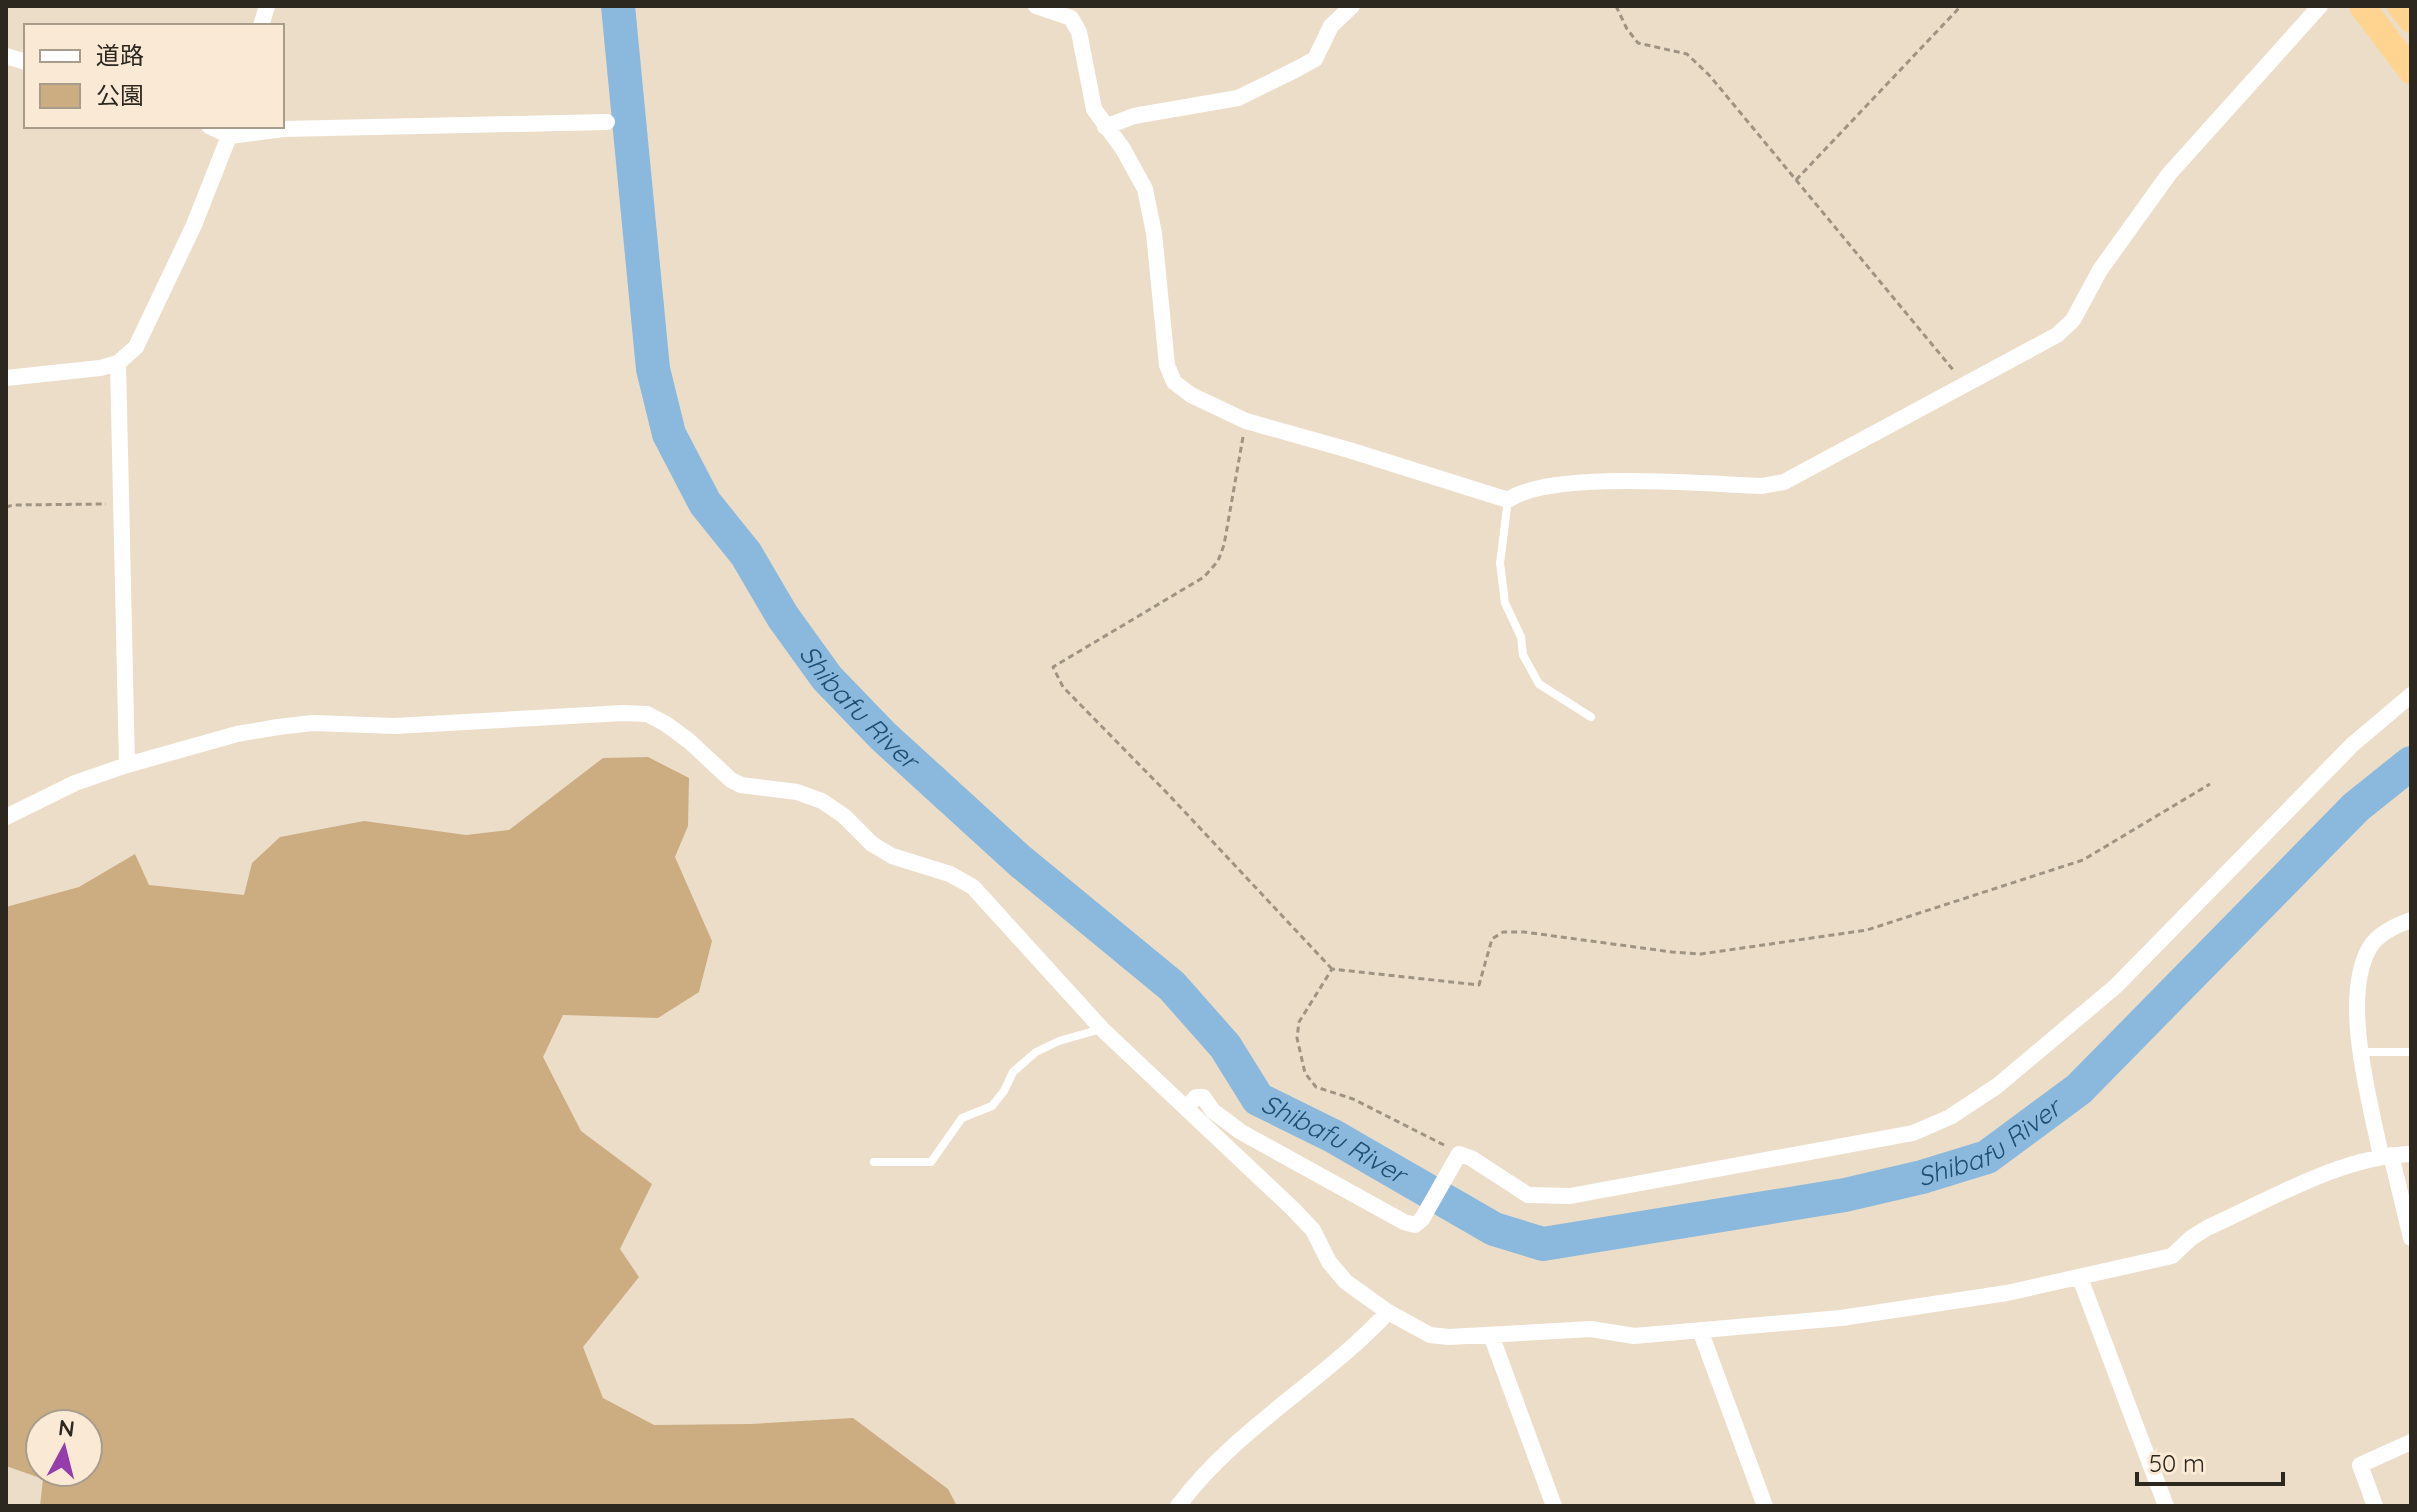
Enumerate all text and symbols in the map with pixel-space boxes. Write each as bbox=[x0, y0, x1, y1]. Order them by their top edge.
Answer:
legend bbox=[24, 24, 284, 128]
text: 道路 bbox=[96, 40, 144, 70]
text: 公園 bbox=[96, 80, 144, 110]
water label: Shibafu River bbox=[793, 638, 928, 778]
water label: Shibafu River bbox=[1256, 1086, 1415, 1192]
water label: Shibafu River bbox=[1913, 1090, 2069, 1193]
north arrow bbox=[24, 1408, 104, 1488]
text: N bbox=[57, 1413, 76, 1443]
scale bar bbox=[2137, 1436, 2283, 1486]
text: 50 m bbox=[2149, 1448, 2205, 1478]

